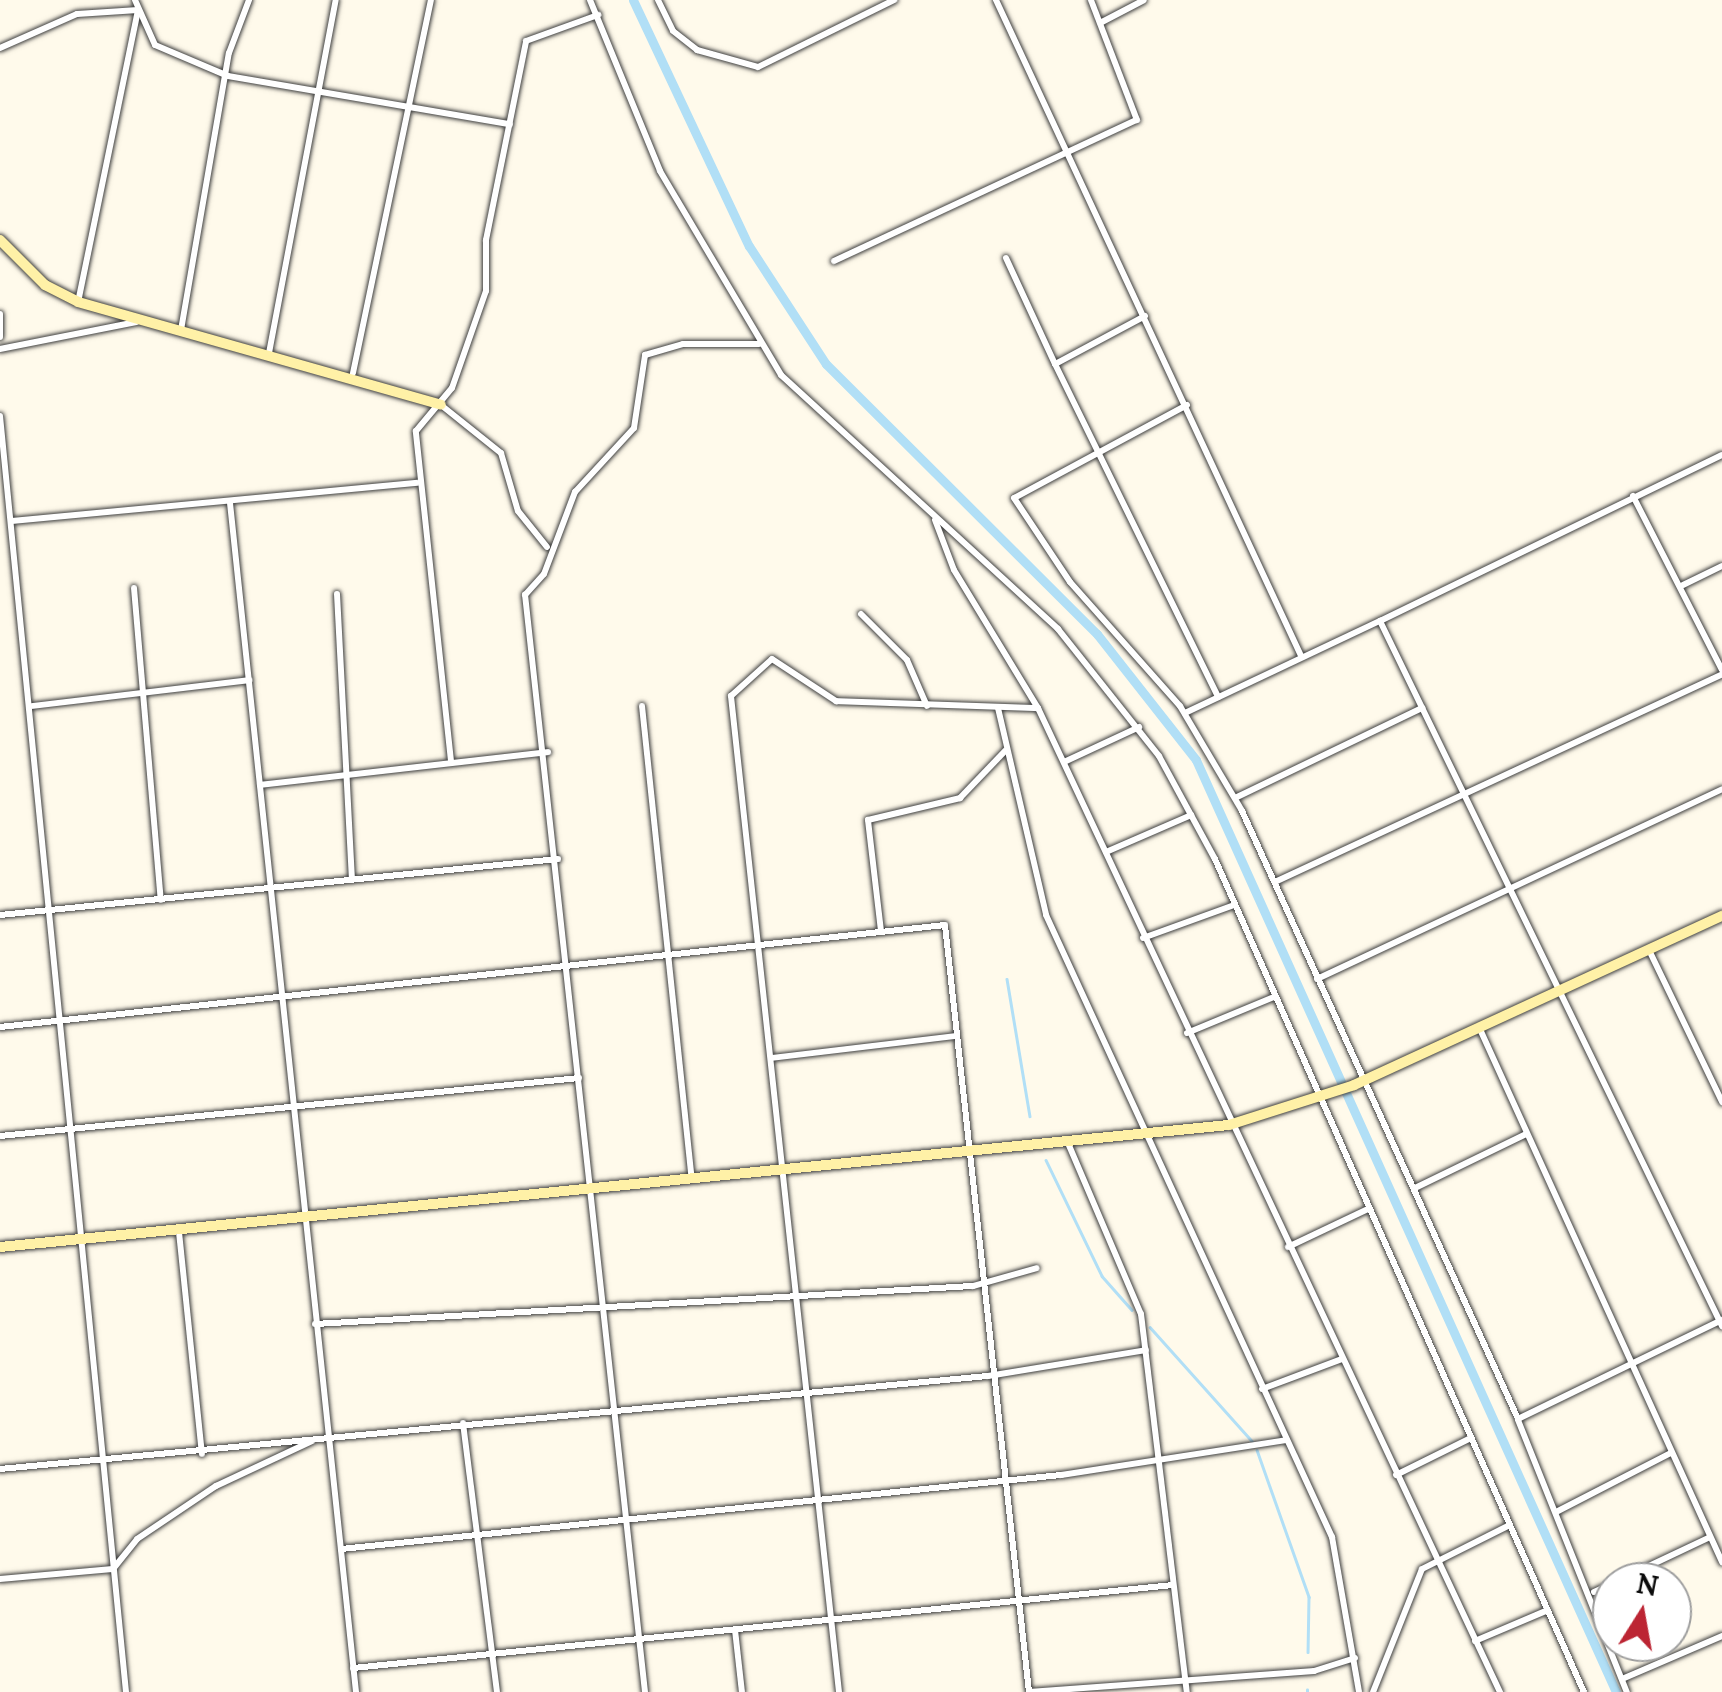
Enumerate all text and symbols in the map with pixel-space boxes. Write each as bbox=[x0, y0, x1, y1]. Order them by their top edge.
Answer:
north arrow bbox=[1592, 1562, 1692, 1662]
text: N bbox=[1633, 1565, 1661, 1604]

